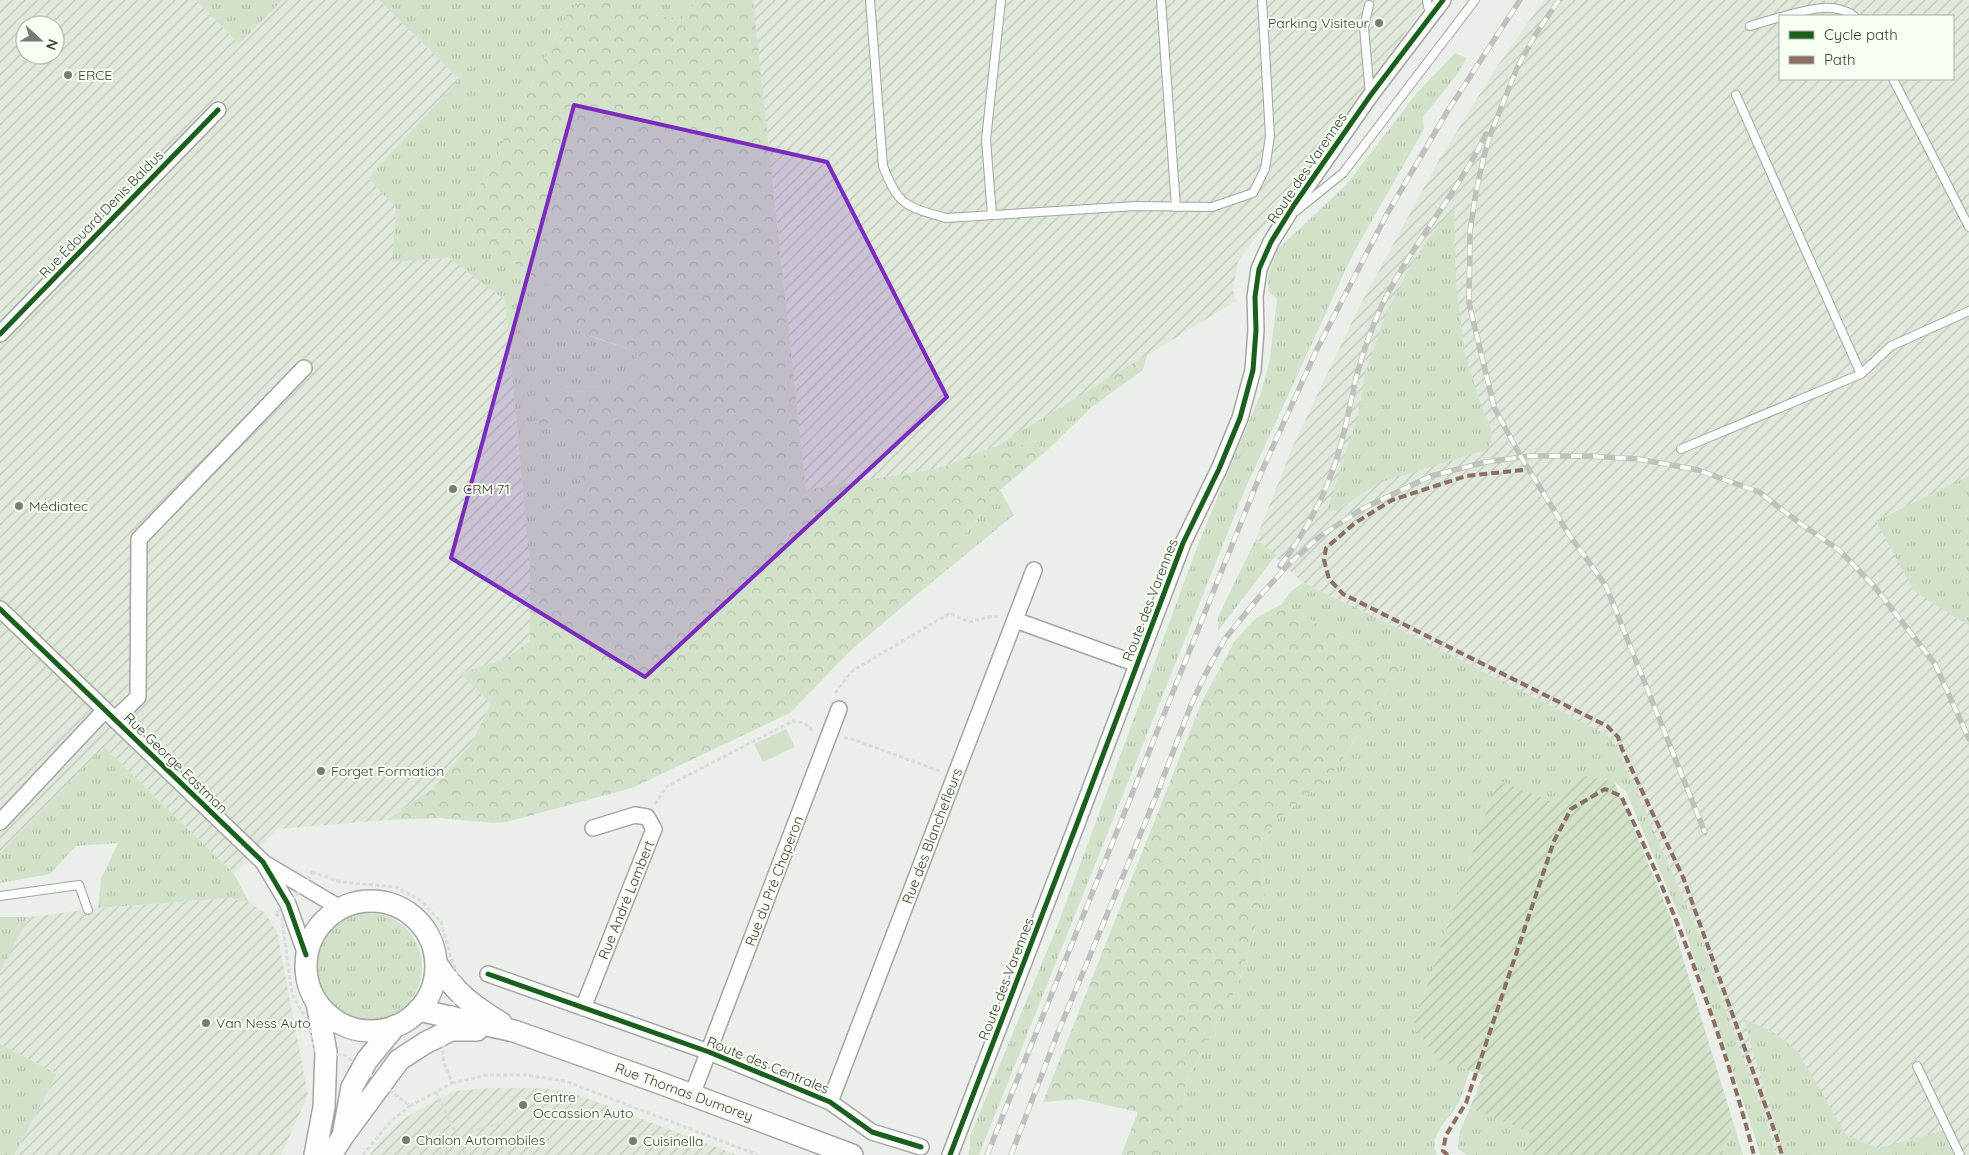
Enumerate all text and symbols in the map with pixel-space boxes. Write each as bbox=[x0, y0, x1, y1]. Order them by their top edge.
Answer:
place label: Parking Visiteur bbox=[1268, 14, 1370, 32]
north arrow bbox=[15, 15, 65, 65]
legend bbox=[1779, 15, 1954, 80]
marker: Parking Visiteur bbox=[1373, 17, 1385, 29]
text: Cycle path bbox=[1824, 25, 1898, 44]
text: N bbox=[42, 37, 62, 53]
text: Path bbox=[1824, 50, 1856, 69]
place label: ERCE bbox=[78, 66, 112, 84]
marker: ERCE bbox=[62, 69, 74, 81]
street label: Route des Varennes bbox=[1263, 109, 1351, 227]
street label: Rue Édouard Denis Baldus bbox=[35, 146, 167, 282]
place label: CRM 71 bbox=[463, 480, 510, 498]
marker: CRM 71 bbox=[447, 483, 459, 495]
place label: Médiatec bbox=[29, 497, 88, 515]
marker: Médiatec bbox=[13, 500, 25, 512]
street label: Route des Varennes bbox=[1118, 536, 1182, 664]
street label: Rue George Eastman bbox=[120, 709, 232, 817]
place label: Forget Formation bbox=[331, 762, 444, 780]
marker: Forget Formation bbox=[315, 765, 327, 777]
street label: Rue des Blanchefleurs bbox=[898, 766, 966, 906]
street label: Rue du Pré Chaperon bbox=[741, 813, 807, 949]
street label: Rue André Lambert bbox=[594, 838, 658, 962]
street label: Route des Varennes bbox=[974, 915, 1038, 1043]
place label: Van Ness Auto bbox=[216, 1014, 311, 1032]
marker: Van Ness Auto bbox=[200, 1017, 212, 1029]
street label: Route des Centrales bbox=[704, 1032, 832, 1098]
street label: Rue Thomas Dumorey bbox=[613, 1059, 755, 1125]
place label: Centre Occassion Auto bbox=[533, 1088, 633, 1122]
marker: Centre Occassion Auto bbox=[517, 1099, 529, 1111]
place label: Chalon Automobiles bbox=[416, 1131, 545, 1149]
place label: Cuisinella bbox=[643, 1132, 704, 1150]
marker: Chalon Automobiles bbox=[400, 1134, 412, 1146]
marker: Cuisinella bbox=[627, 1135, 639, 1147]

